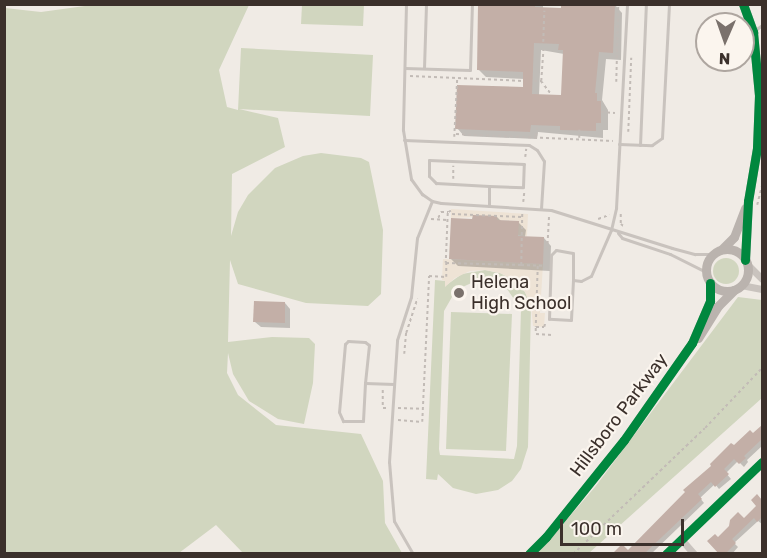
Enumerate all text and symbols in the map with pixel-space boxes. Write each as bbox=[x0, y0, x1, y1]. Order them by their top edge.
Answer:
north arrow bbox=[695, 12, 755, 72]
text: N bbox=[718, 49, 731, 68]
place label: Helena High School bbox=[471, 272, 571, 314]
marker: Helena High School bbox=[452, 286, 466, 300]
street label: Hillsboro Parkway bbox=[566, 349, 672, 481]
scale bar bbox=[563, 507, 688, 545]
text: 100 m bbox=[571, 518, 622, 540]

